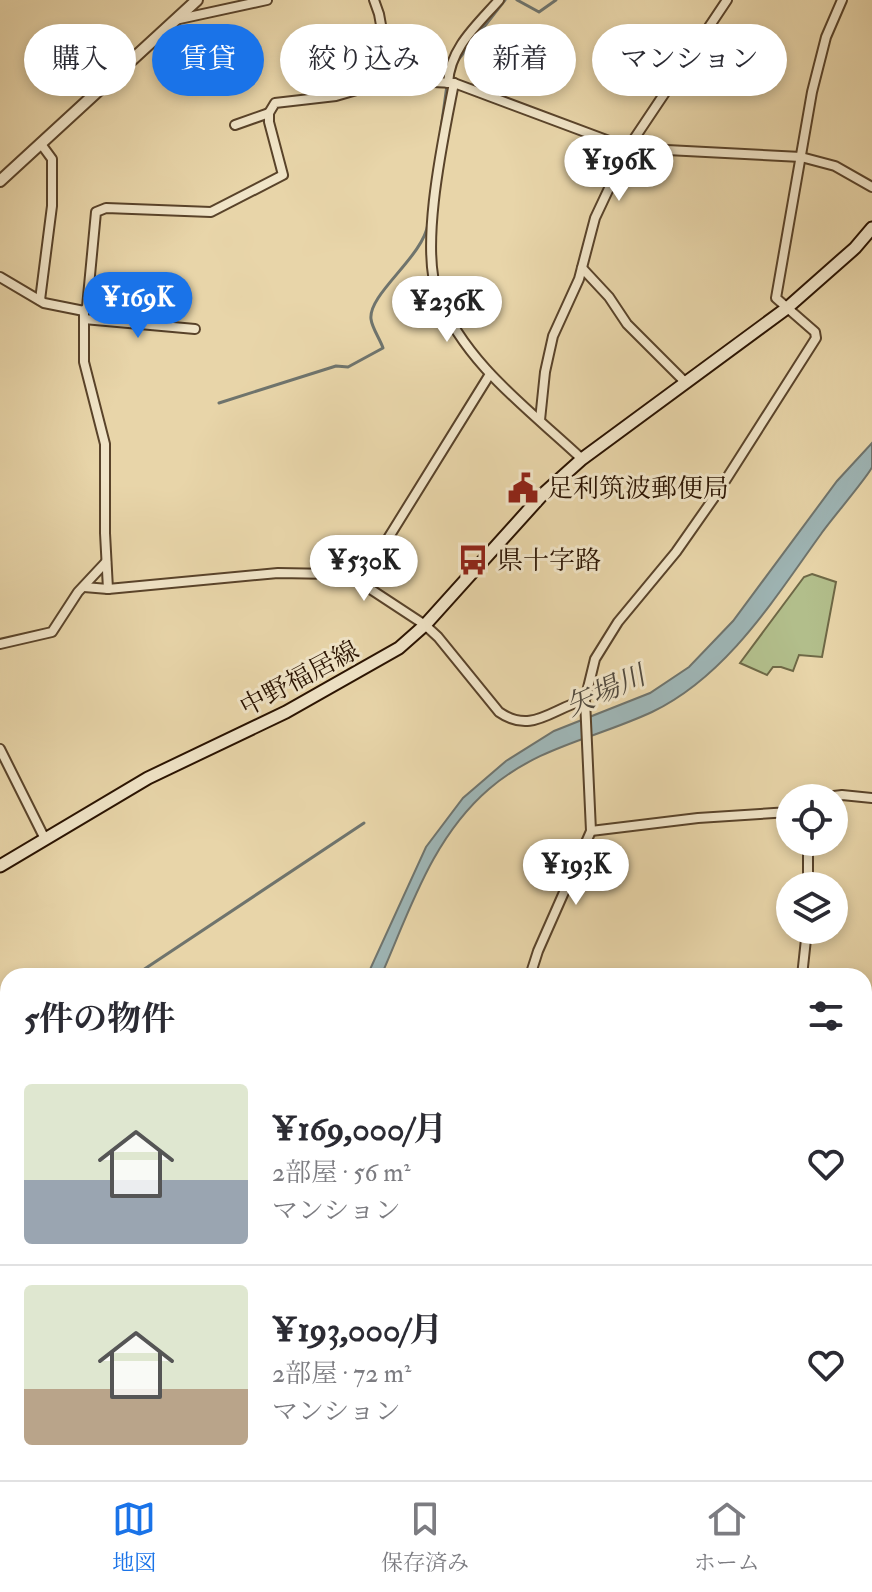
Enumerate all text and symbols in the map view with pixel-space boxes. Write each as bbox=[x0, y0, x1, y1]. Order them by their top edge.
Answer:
chip: 購入 bbox=[24, 24, 136, 96]
chip: 賃貸 bbox=[152, 24, 264, 96]
chip: 絞り込み bbox=[280, 24, 448, 96]
chip: 新着 bbox=[464, 24, 576, 96]
chip: マンション bbox=[592, 24, 787, 96]
pin: ¥196K bbox=[563, 135, 675, 203]
text: ¥196K bbox=[582, 145, 656, 177]
pin: ¥169K bbox=[82, 272, 194, 340]
pin: ¥236K bbox=[391, 276, 503, 344]
text: ¥169K bbox=[101, 282, 175, 314]
text: ¥236K bbox=[410, 286, 484, 318]
public building icon: 足利筑波郵便局 bbox=[506, 471, 540, 505]
place label: 足利筑波郵便局 bbox=[547, 473, 729, 505]
pin: ¥530K bbox=[308, 535, 420, 603]
bus stop icon: 県十字路 bbox=[456, 543, 490, 577]
text: ¥530K bbox=[328, 545, 400, 577]
place label: 県十字路 bbox=[497, 545, 601, 577]
street label: 中野福居線 bbox=[235, 634, 364, 724]
water label: 矢場川 bbox=[560, 657, 654, 724]
map controls bbox=[776, 784, 848, 944]
button: locate bbox=[776, 784, 848, 856]
pin: ¥193K bbox=[520, 839, 632, 907]
text: ¥193K bbox=[541, 849, 611, 881]
button: layers bbox=[776, 872, 848, 944]
icon: filters bbox=[804, 994, 848, 1038]
text: 5件の物件 bbox=[24, 998, 175, 1041]
text: ¥169,000/月 bbox=[272, 1108, 447, 1151]
icon: home bbox=[88, 1116, 184, 1212]
icon: heart bbox=[804, 1142, 848, 1186]
text: 2部屋 · 56 m² bbox=[272, 1157, 411, 1189]
text: マンション bbox=[272, 1195, 401, 1227]
text: ¥193,000/月 bbox=[272, 1309, 443, 1352]
icon: home bbox=[88, 1317, 184, 1413]
icon: heart bbox=[804, 1343, 848, 1387]
text: 2部屋 · 72 m² bbox=[272, 1358, 411, 1390]
text: マンション bbox=[272, 1396, 401, 1428]
tab: 地図 bbox=[112, 1497, 156, 1577]
tab: 保存済み bbox=[381, 1497, 469, 1577]
tab: ホーム bbox=[694, 1497, 760, 1577]

